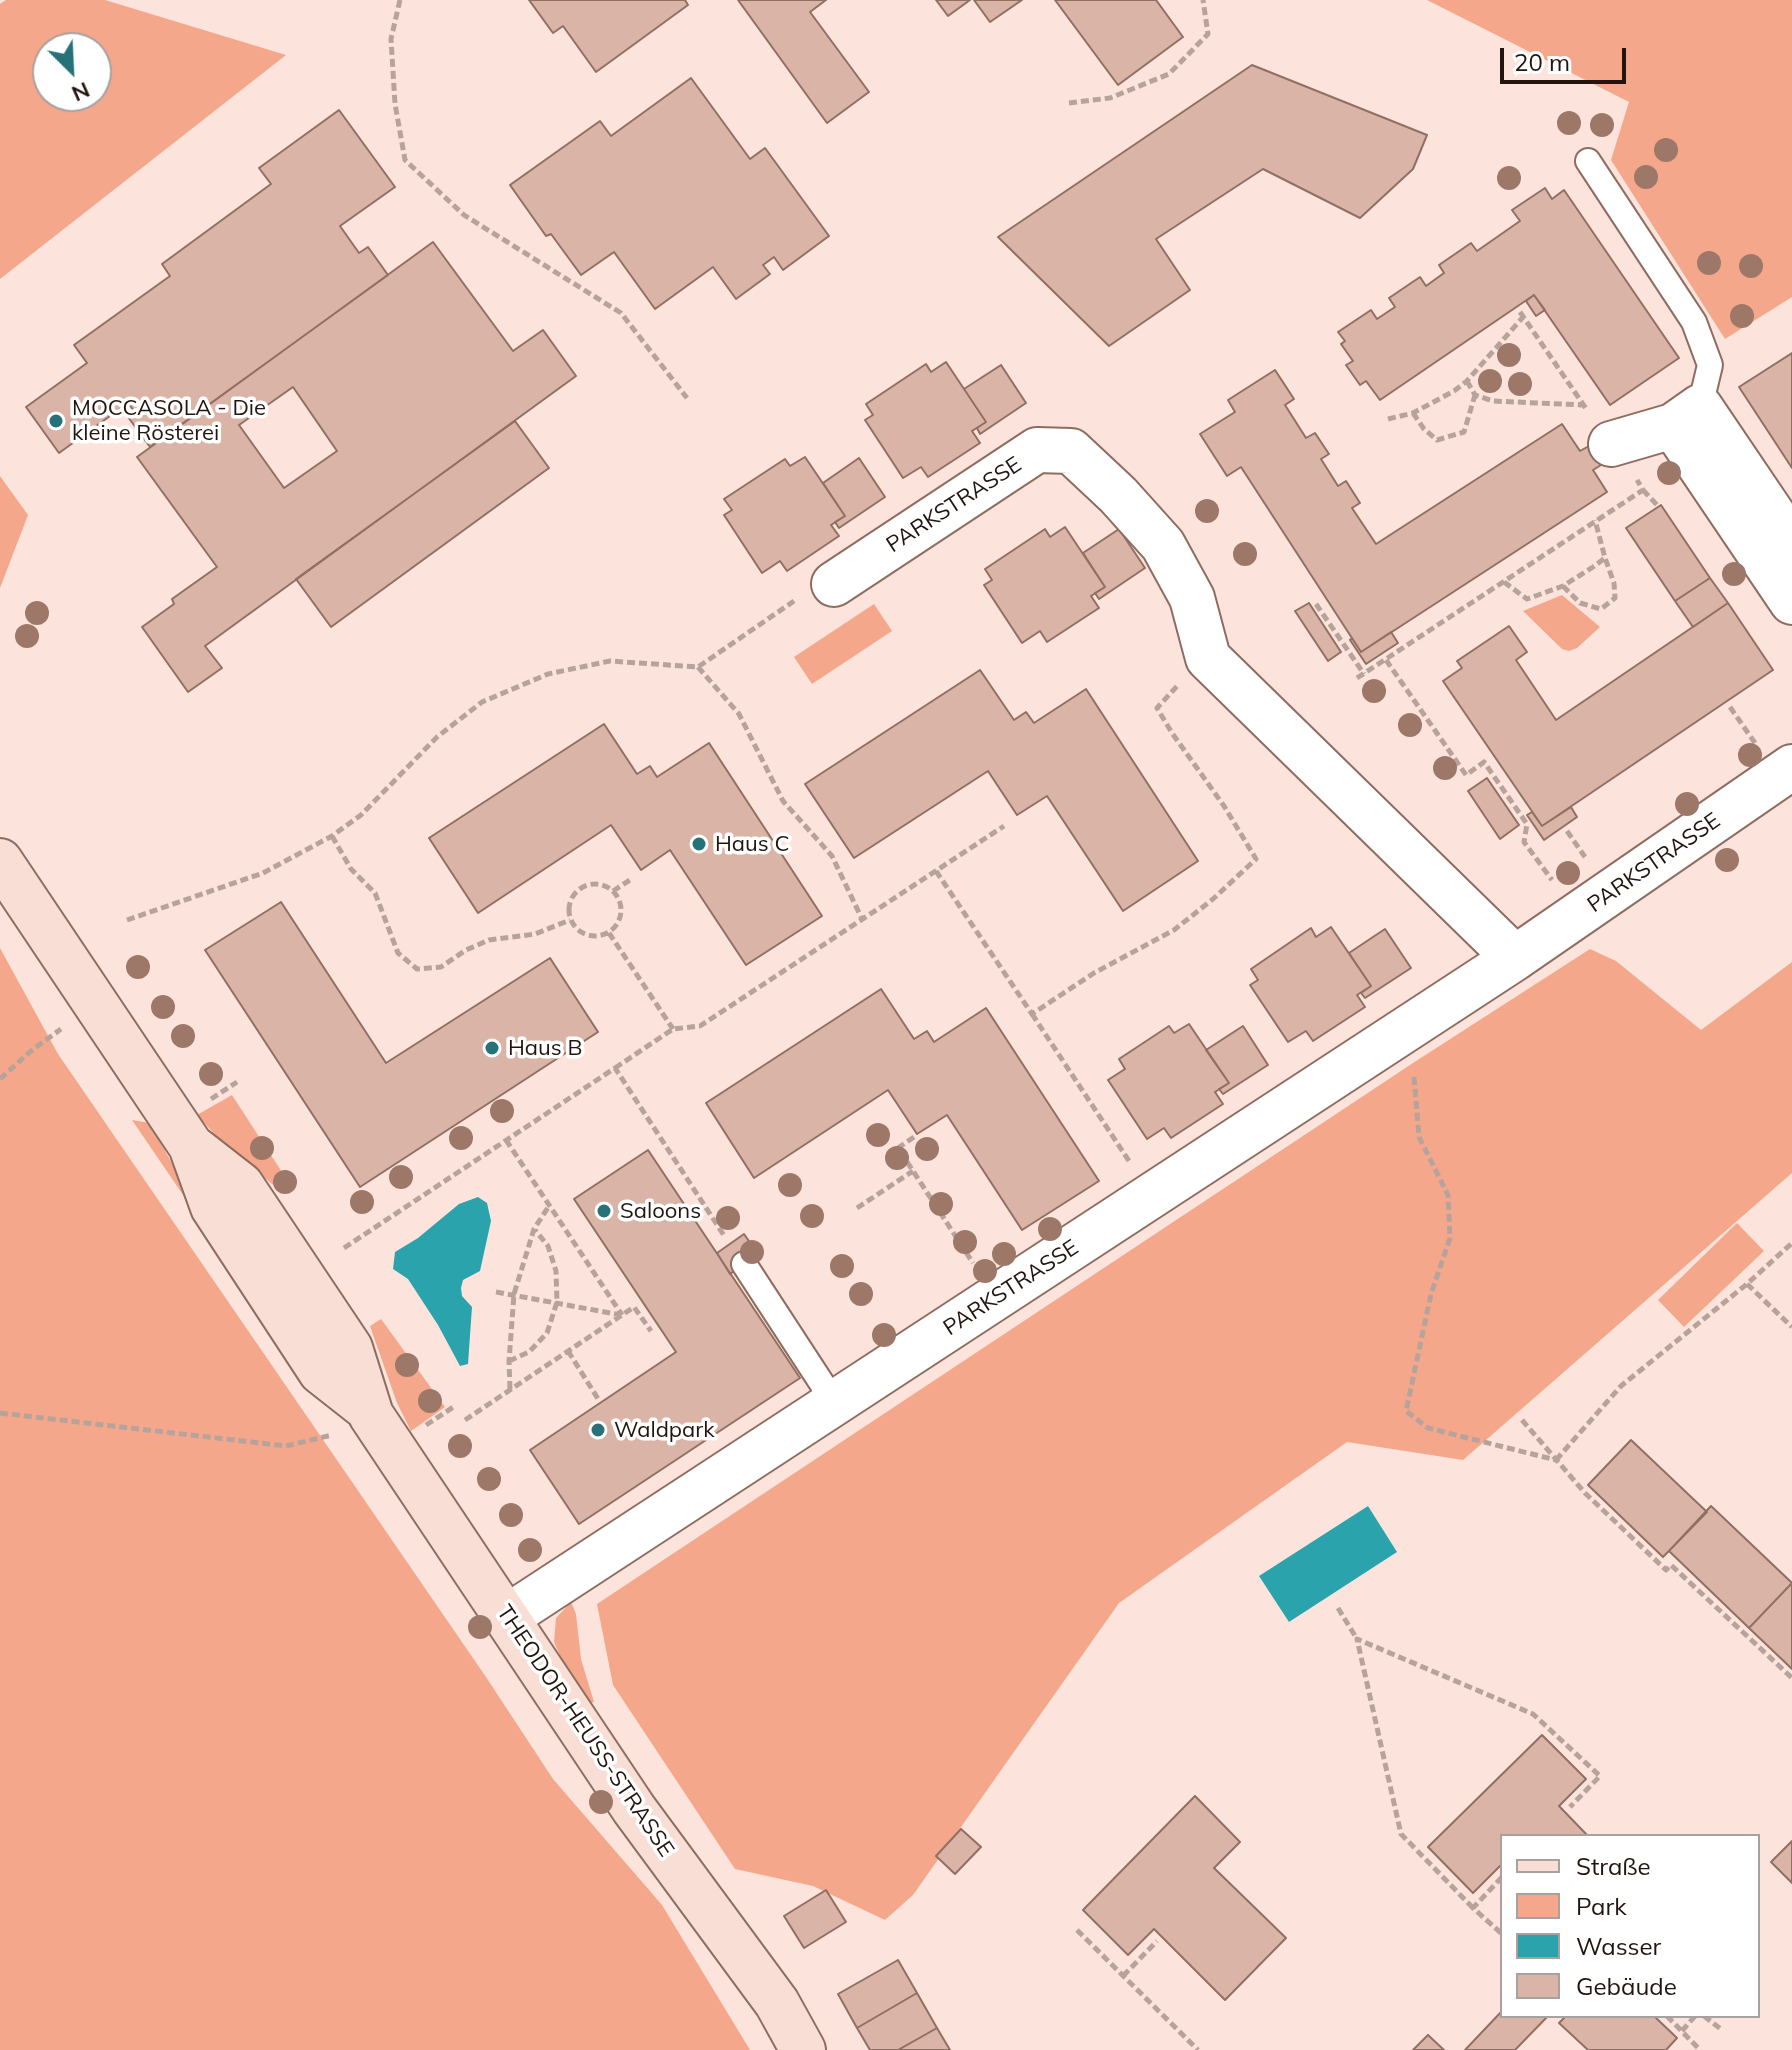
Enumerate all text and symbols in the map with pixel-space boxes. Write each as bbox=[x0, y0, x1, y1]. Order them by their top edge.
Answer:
north arrow bbox=[32, 32, 112, 112]
scale bar bbox=[1504, 32, 1630, 82]
text: 20 m bbox=[1514, 47, 1570, 77]
text: N bbox=[68, 76, 94, 108]
place label: MOCCASOLA - Die kleine Rösterei bbox=[72, 395, 266, 446]
marker: MOCCASOLA - Die kleine Rösterei bbox=[47, 412, 65, 430]
street label: PARKSTRASSE bbox=[882, 452, 1026, 558]
street label: PARKSTRASSE bbox=[1583, 808, 1725, 918]
place label: Haus C bbox=[715, 831, 789, 857]
marker: Haus C bbox=[690, 835, 708, 853]
place label: Haus B bbox=[508, 1035, 582, 1061]
marker: Haus B bbox=[483, 1039, 501, 1057]
place label: Saloons bbox=[620, 1198, 701, 1224]
marker: Saloons bbox=[595, 1202, 613, 1220]
street label: PARKSTRASSE bbox=[939, 1235, 1083, 1341]
place label: Waldpark bbox=[614, 1417, 715, 1443]
marker: Waldpark bbox=[589, 1421, 607, 1439]
street label: THEODOR-HEUSS-STRASSE bbox=[491, 1600, 679, 1862]
legend bbox=[1500, 1834, 1760, 2018]
text: Straße bbox=[1576, 1851, 1651, 1881]
text: Park bbox=[1576, 1891, 1627, 1921]
text: Wasser bbox=[1576, 1931, 1661, 1961]
text: Gebäude bbox=[1576, 1971, 1677, 2001]

